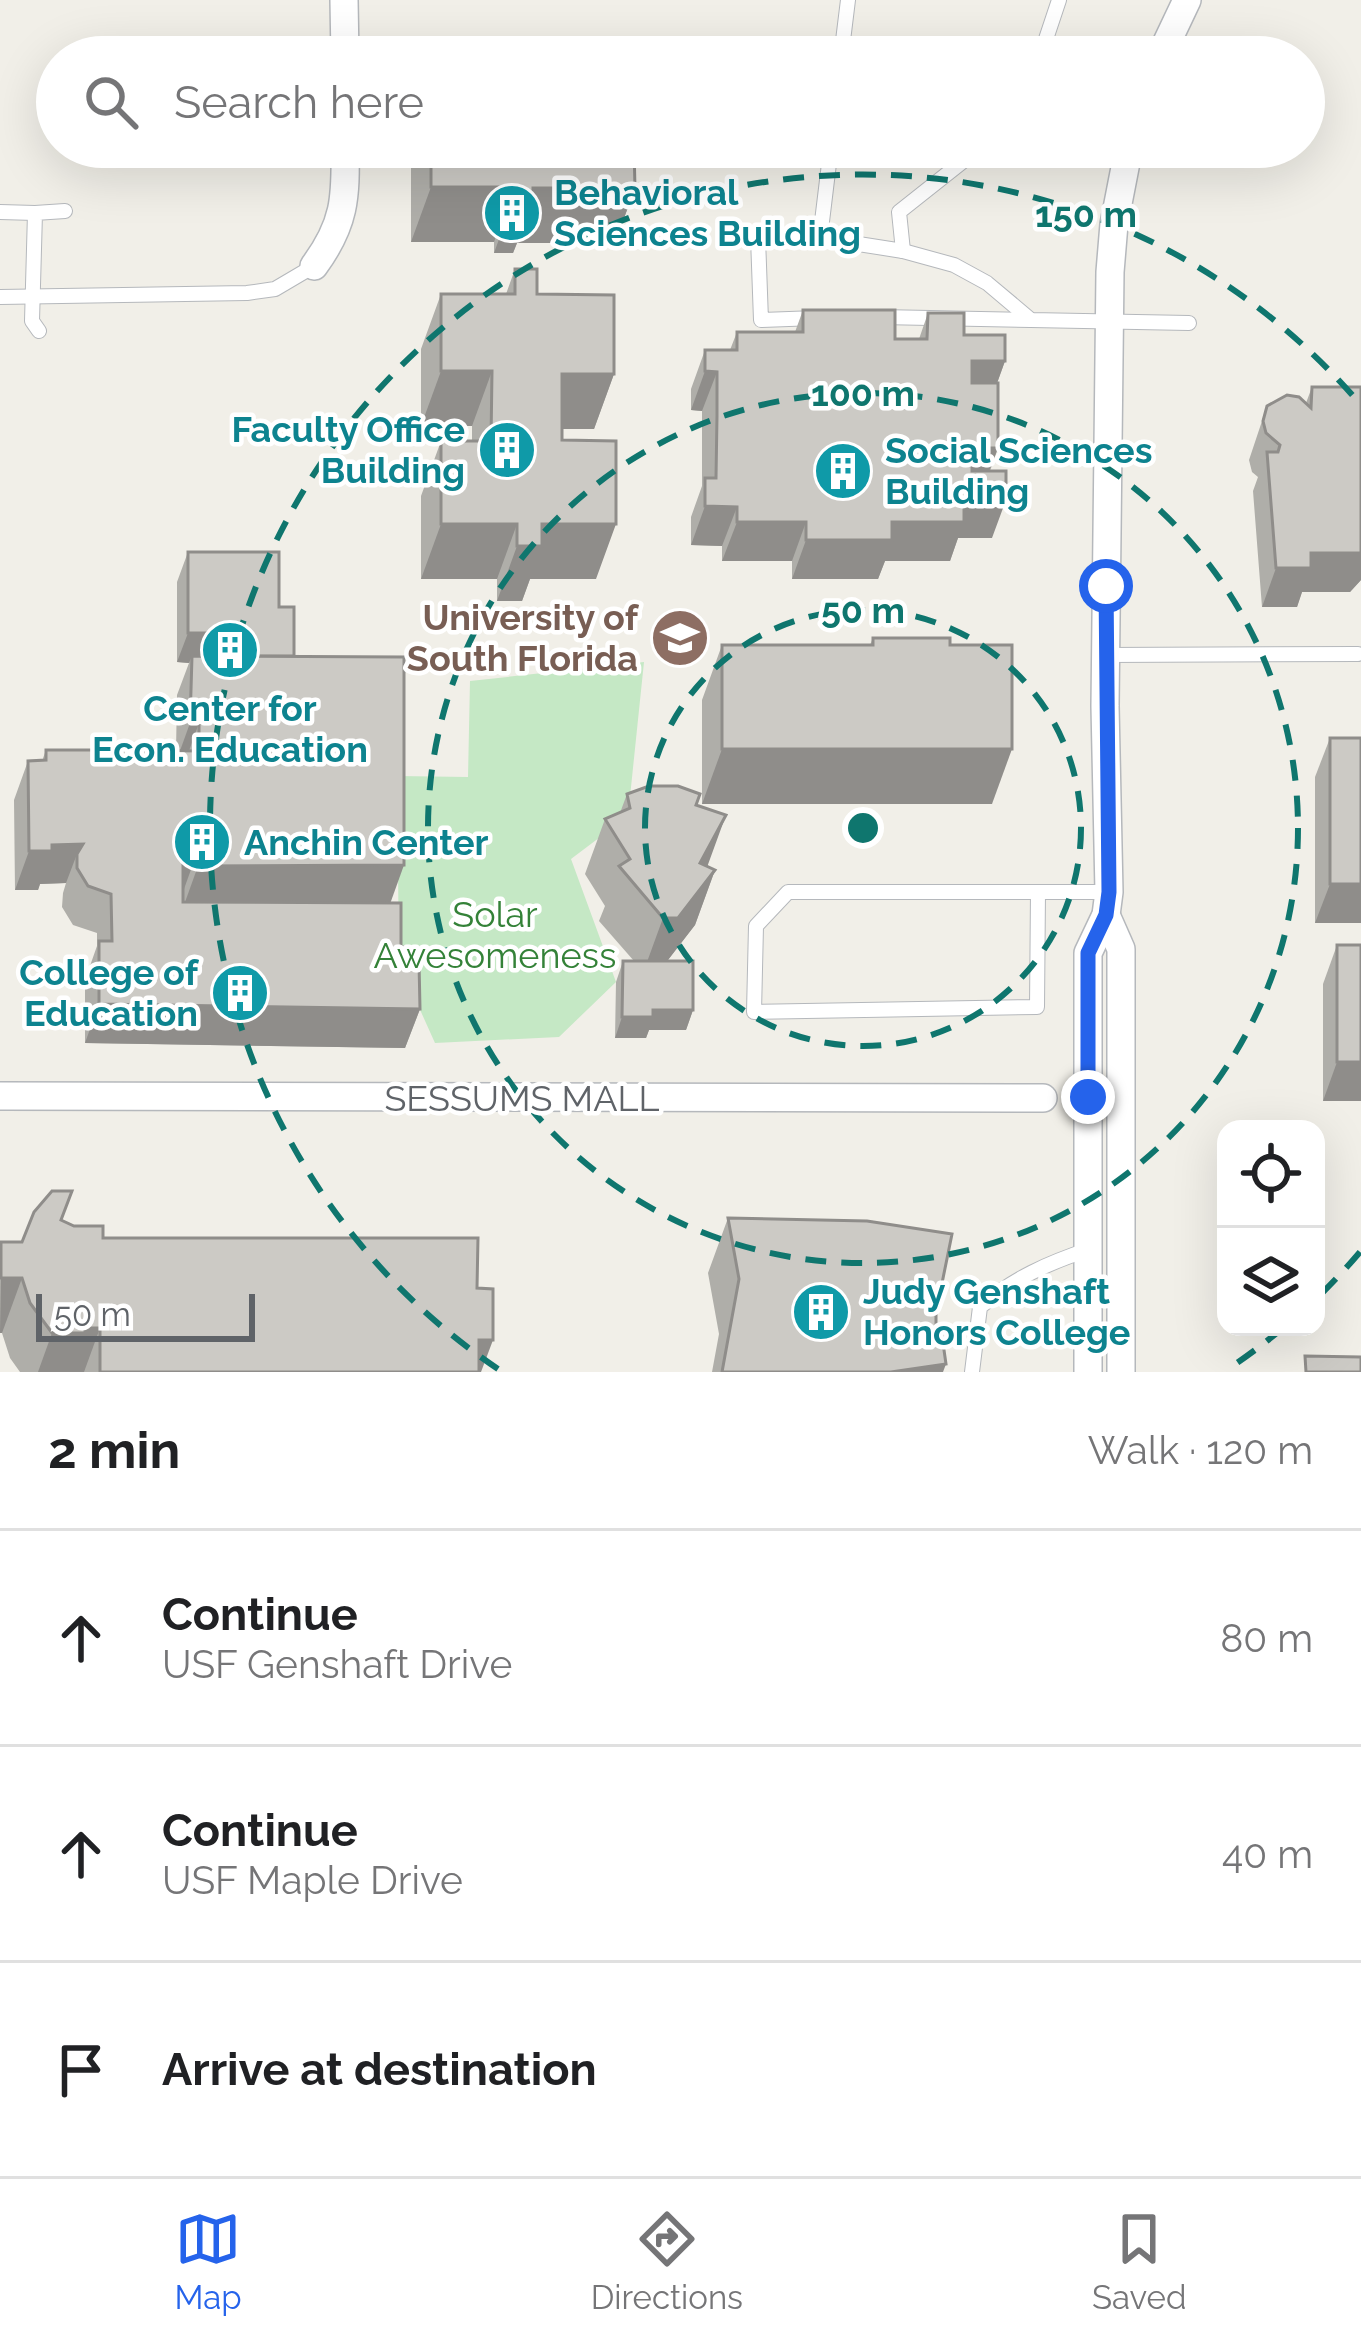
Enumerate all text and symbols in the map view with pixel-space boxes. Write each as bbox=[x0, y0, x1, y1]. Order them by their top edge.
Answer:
search box bbox=[36, 36, 1325, 168]
icon: search bbox=[78, 69, 144, 135]
text: Search here bbox=[174, 76, 424, 129]
place label: Behavioral Sciences Building bbox=[554, 171, 861, 254]
building icon: Behavioral Sciences Building bbox=[481, 182, 543, 244]
text: 150 m bbox=[1035, 193, 1137, 235]
text: 100 m bbox=[811, 372, 915, 414]
place label: Faculty Office Building bbox=[231, 408, 465, 491]
building icon: Faculty Office Building bbox=[476, 419, 538, 481]
place label: Social Sciences Building bbox=[885, 429, 1152, 512]
building icon: Social Sciences Building bbox=[812, 440, 874, 502]
route start bbox=[1079, 559, 1133, 613]
text: 50 m bbox=[821, 589, 905, 631]
place label: University of South Florida bbox=[407, 596, 640, 679]
school or university icon: University of South Florida bbox=[649, 607, 711, 669]
building icon: Center for Econ. Education bbox=[199, 619, 261, 681]
place label: Center for Econ. Education bbox=[92, 687, 368, 770]
centre of rings bbox=[842, 807, 884, 849]
building icon: Anchin Center bbox=[171, 811, 233, 873]
place label: Anchin Center bbox=[244, 821, 489, 863]
park label: Solar Awesomeness bbox=[374, 893, 616, 976]
place label: College of Education bbox=[19, 951, 200, 1034]
building icon: College of Education bbox=[209, 962, 271, 1024]
route end bbox=[1061, 1070, 1115, 1124]
street label: SESSUMS MALL bbox=[385, 1077, 660, 1119]
map controls bbox=[1217, 1120, 1325, 1336]
button: locate bbox=[1217, 1120, 1325, 1228]
button: layers bbox=[1217, 1228, 1325, 1336]
place label: Judy Genshaft Honors College bbox=[863, 1270, 1130, 1353]
building icon: Judy Genshaft Honors College bbox=[790, 1281, 852, 1343]
scale bar bbox=[36, 1288, 255, 1341]
text: 50 m bbox=[54, 1295, 131, 1334]
text: 2 min bbox=[48, 1420, 180, 1480]
text: Walk · 120 m bbox=[1088, 1427, 1313, 1473]
text: Continue bbox=[162, 1588, 358, 1641]
icon: ahead bbox=[48, 1605, 114, 1671]
text: 80 m bbox=[1220, 1615, 1313, 1661]
text: USF Genshaft Drive bbox=[162, 1641, 512, 1687]
text: Continue bbox=[162, 1804, 358, 1857]
icon: ahead bbox=[48, 1821, 114, 1887]
text: 40 m bbox=[1222, 1831, 1313, 1877]
text: USF Maple Drive bbox=[162, 1857, 463, 1903]
icon: arrive bbox=[48, 2037, 114, 2103]
text: Arrive at destination bbox=[162, 2043, 597, 2096]
tab: Map bbox=[175, 2206, 242, 2317]
tab: Directions bbox=[591, 2206, 743, 2317]
tab: Saved bbox=[1092, 2206, 1186, 2317]

